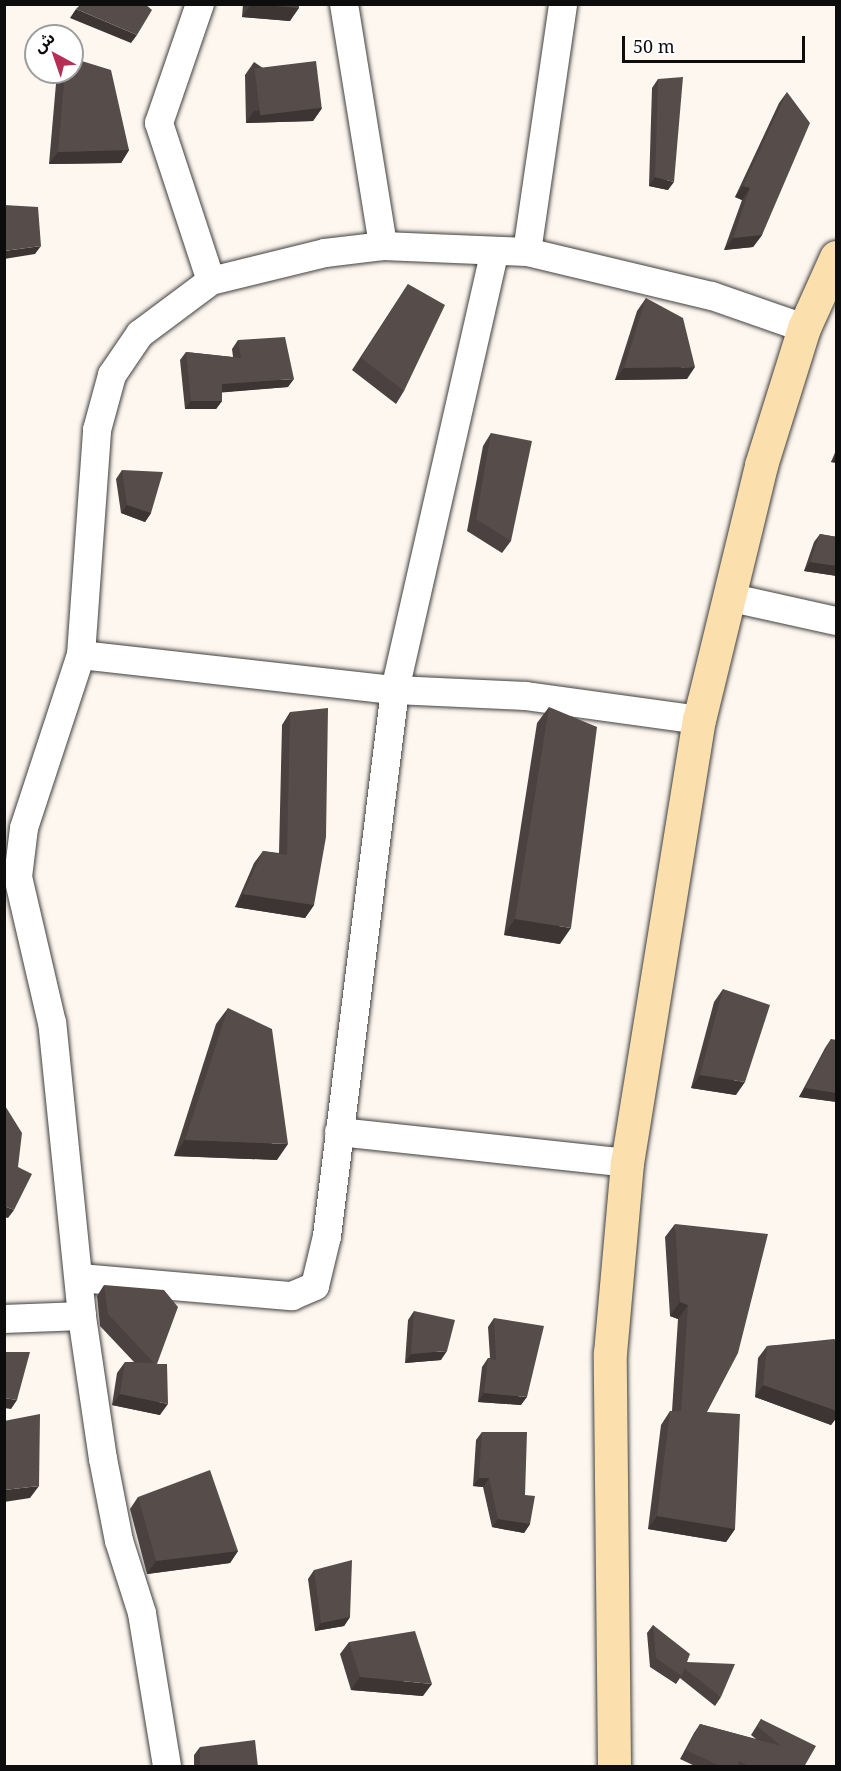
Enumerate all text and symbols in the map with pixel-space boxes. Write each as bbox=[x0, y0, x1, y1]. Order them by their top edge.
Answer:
north arrow bbox=[24, 24, 84, 84]
scale bar bbox=[625, 24, 808, 62]
text: ش bbox=[28, 26, 59, 57]
text: 50 m bbox=[633, 34, 675, 58]

